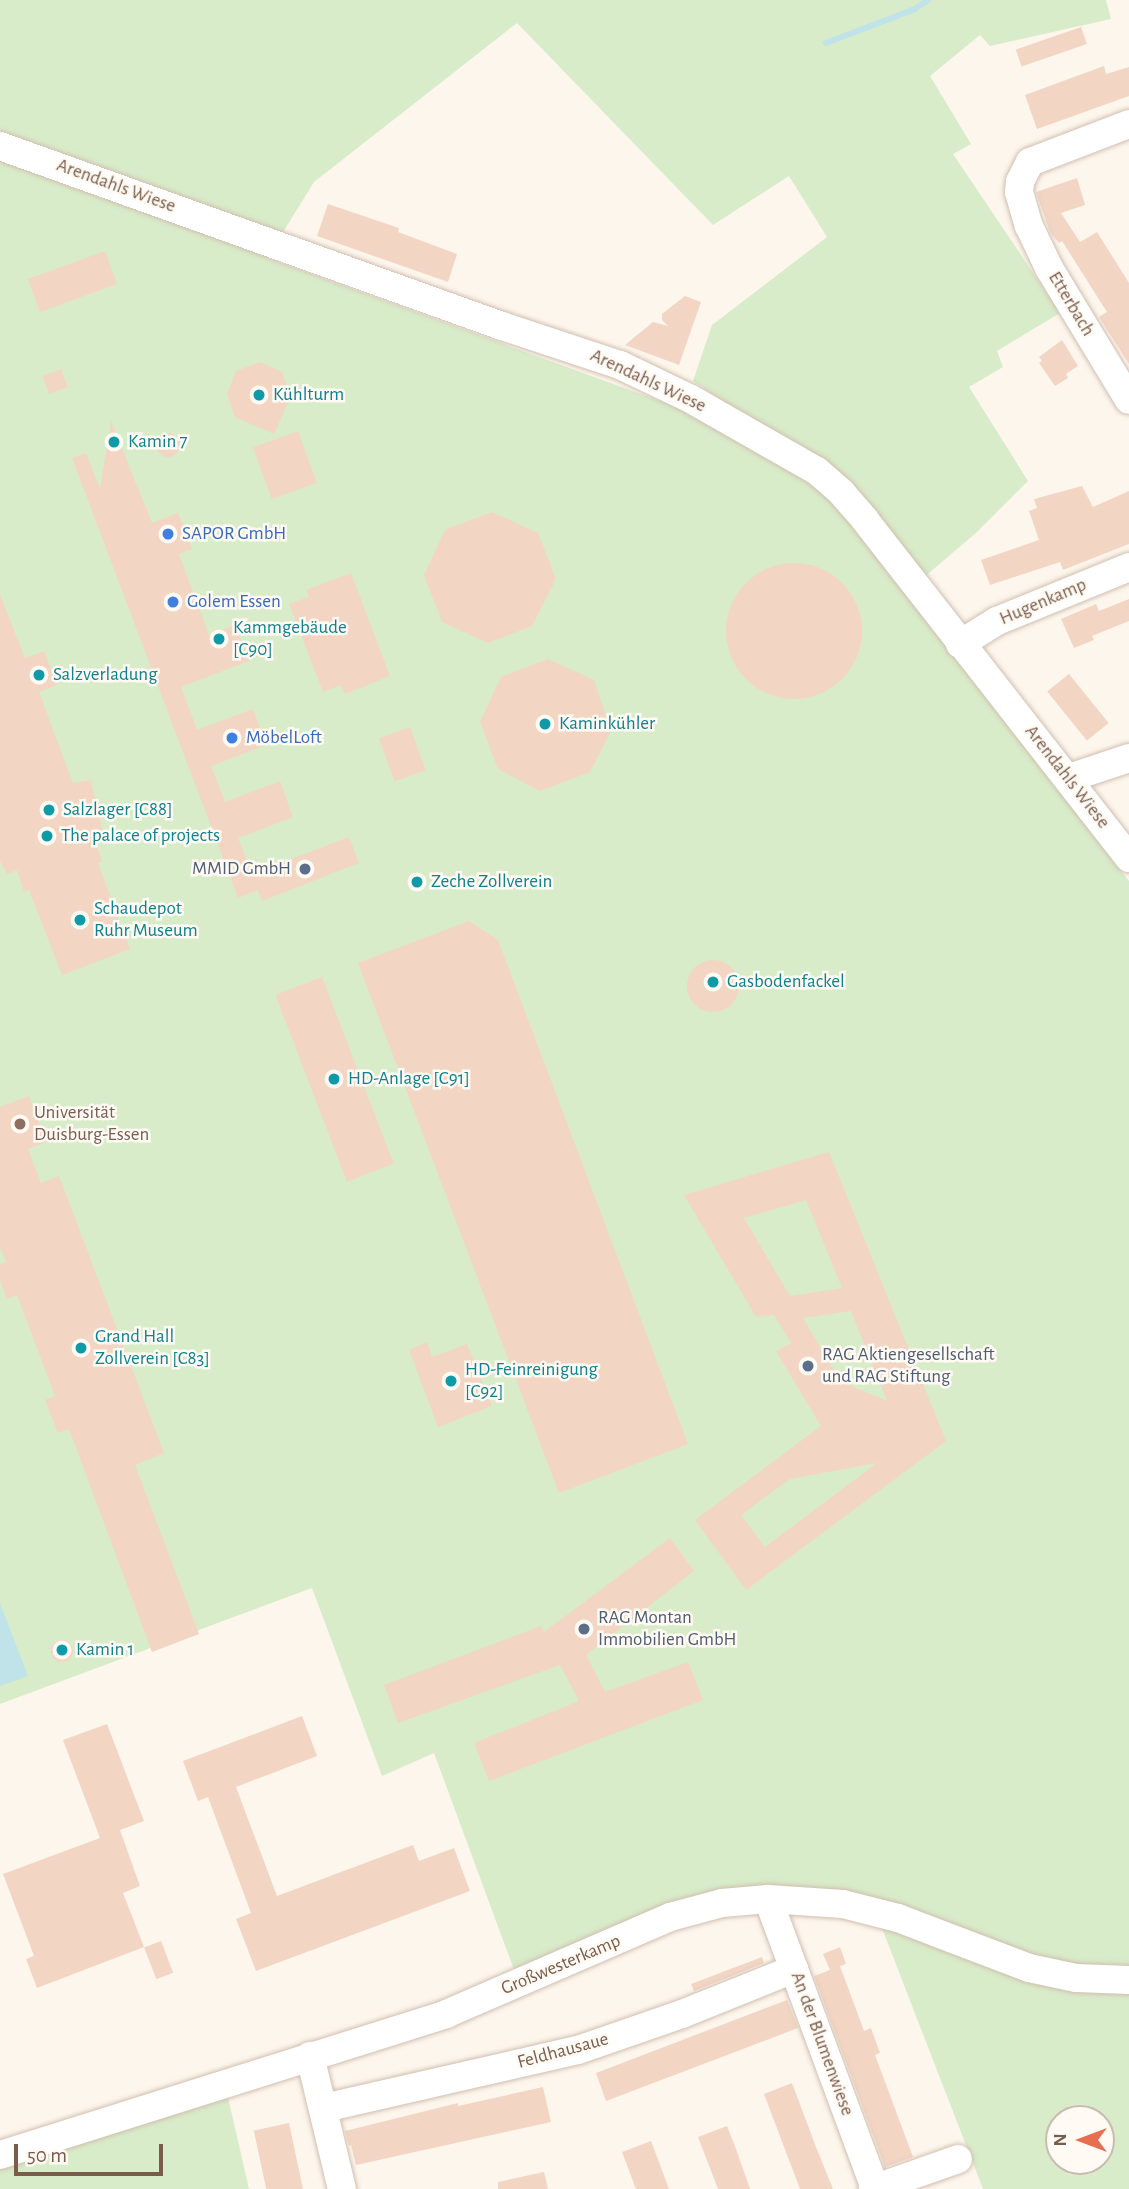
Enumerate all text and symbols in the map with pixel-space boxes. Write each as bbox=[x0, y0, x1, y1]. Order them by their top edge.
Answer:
street label: Arendahls Wiese bbox=[53, 154, 179, 218]
street label: Etterbach bbox=[1043, 268, 1099, 340]
street label: Arendahls Wiese bbox=[587, 344, 709, 418]
place label: Kühlturm bbox=[273, 384, 344, 406]
marker: Kühlturm bbox=[251, 387, 267, 403]
place label: Kamin 7 bbox=[128, 431, 187, 453]
marker: Kamin 7 bbox=[106, 434, 122, 450]
place label: SAPOR GmbH bbox=[182, 523, 286, 545]
marker: SAPOR GmbH bbox=[160, 526, 176, 542]
street label: Hugenkamp bbox=[996, 574, 1090, 630]
place label: Golem Essen bbox=[187, 591, 281, 613]
marker: Golem Essen bbox=[165, 594, 181, 610]
place label: Kammgebäude [C90] bbox=[233, 617, 347, 661]
marker: Kammgebäude [C90] bbox=[211, 631, 227, 647]
place label: Salzverladung bbox=[53, 664, 157, 686]
marker: Salzverladung bbox=[31, 667, 47, 683]
place label: Kaminkühler bbox=[559, 713, 655, 735]
marker: Kaminkühler bbox=[537, 716, 553, 732]
street label: Arendahls Wiese bbox=[1020, 721, 1114, 833]
place label: MöbelLoft bbox=[246, 727, 322, 749]
marker: MöbelLoft bbox=[224, 730, 240, 746]
place label: Salzlager [C88] bbox=[63, 799, 172, 821]
marker: Salzlager [C88] bbox=[41, 802, 57, 818]
place label: The palace of projects bbox=[61, 825, 220, 847]
marker: The palace of projects bbox=[39, 828, 55, 844]
place label: MMID GmbH bbox=[192, 858, 291, 880]
marker: MMID GmbH bbox=[297, 861, 313, 877]
place label: Zeche Zollverein bbox=[431, 871, 552, 893]
marker: Zeche Zollverein bbox=[409, 874, 425, 890]
place label: Schaudepot Ruhr Museum bbox=[94, 898, 198, 942]
marker: Schaudepot Ruhr Museum bbox=[72, 912, 88, 928]
place label: Gasbodenfackel bbox=[727, 971, 845, 993]
marker: Gasbodenfackel bbox=[705, 974, 721, 990]
place label: HD-Anlage [C91] bbox=[348, 1068, 470, 1090]
marker: HD-Anlage [C91] bbox=[326, 1071, 342, 1087]
place label: Universität Duisburg-Essen bbox=[34, 1102, 149, 1146]
marker: Universität Duisburg-Essen bbox=[12, 1116, 28, 1132]
place label: Grand Hall Zollverein [C83] bbox=[95, 1326, 210, 1370]
marker: Grand Hall Zollverein [C83] bbox=[73, 1340, 89, 1356]
place label: RAG Aktiengesellschaft und RAG Stiftung bbox=[822, 1344, 995, 1388]
marker: RAG Aktiengesellschaft und RAG Stiftung bbox=[800, 1358, 816, 1374]
place label: HD-Feinreinigung [C92] bbox=[465, 1359, 598, 1403]
marker: HD-Feinreinigung [C92] bbox=[443, 1373, 459, 1389]
place label: RAG Montan Immobilien GmbH bbox=[598, 1607, 736, 1651]
marker: RAG Montan Immobilien GmbH bbox=[576, 1621, 592, 1637]
place label: Kamin 1 bbox=[76, 1639, 134, 1661]
marker: Kamin 1 bbox=[54, 1642, 70, 1658]
street label: Großwesterkamp bbox=[498, 1930, 624, 2000]
street label: An der Blumenwiese bbox=[785, 1969, 859, 2119]
street label: Feldhausaue bbox=[515, 2028, 611, 2074]
north arrow bbox=[1045, 2105, 1115, 2175]
scale bar bbox=[18, 2130, 166, 2174]
text: N bbox=[1051, 2133, 1070, 2147]
text: 50 m bbox=[27, 2145, 67, 2166]

